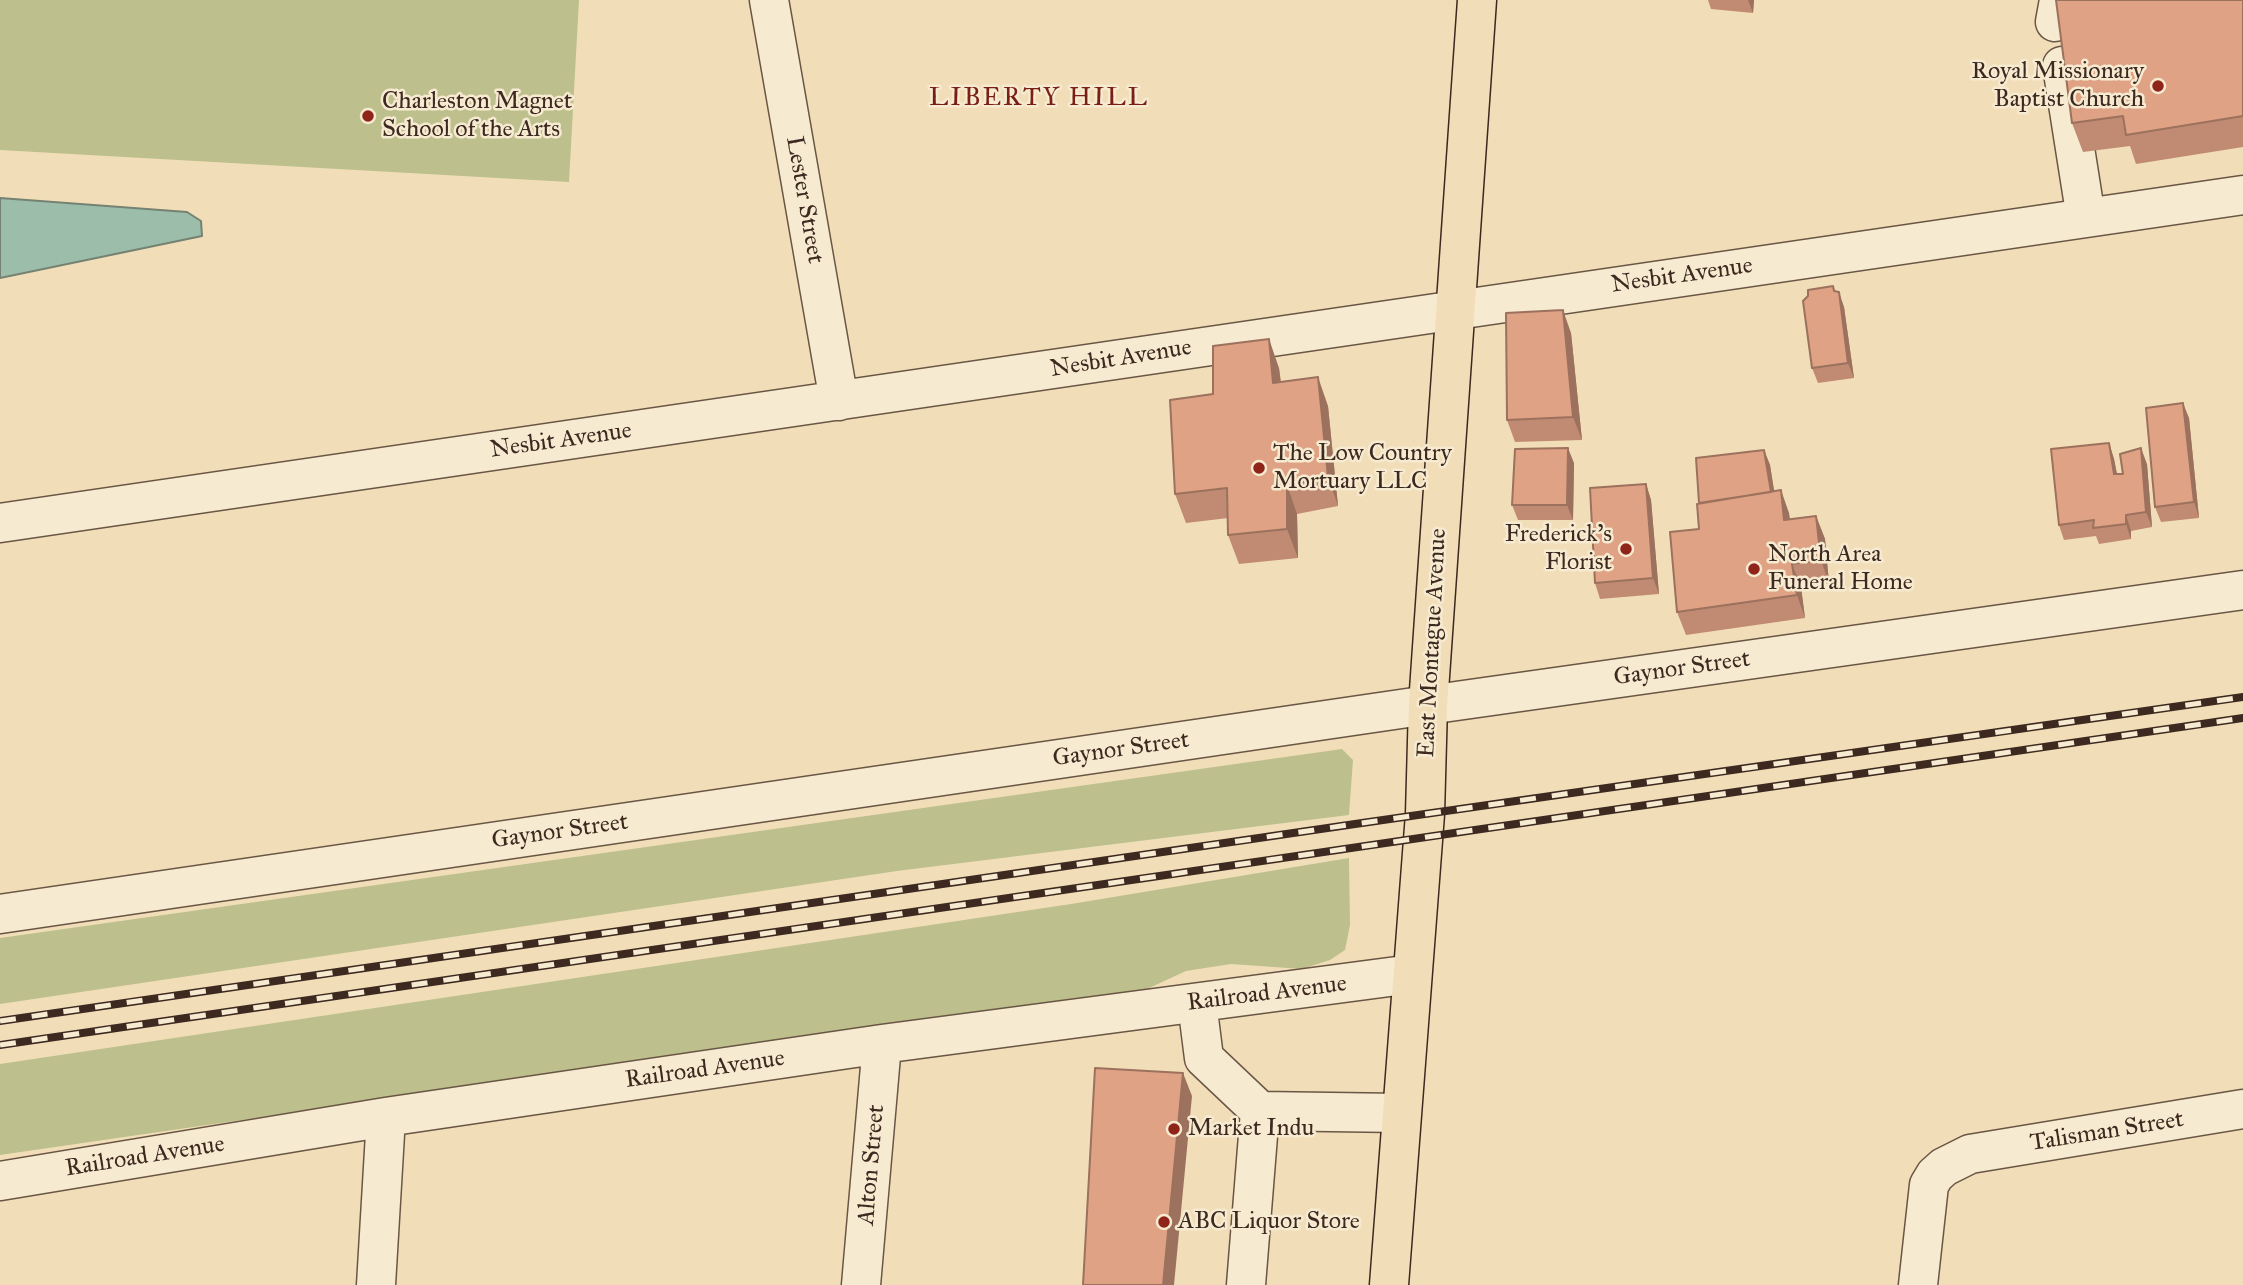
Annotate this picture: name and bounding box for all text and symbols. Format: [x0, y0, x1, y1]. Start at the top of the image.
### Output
place label: Royal Missionary Baptist Church [1971, 58, 2144, 114]
marker: Royal Missionary Baptist Church [2150, 78, 2166, 94]
district label: LIBERTY HILL [931, 83, 1147, 115]
place label: Charleston Magnet School of the Arts [382, 88, 572, 144]
marker: Charleston Magnet School of the Arts [360, 108, 376, 124]
street label: Lester Street [779, 134, 829, 266]
street label: Nesbit Avenue [1609, 252, 1755, 300]
street label: Nesbit Avenue [1048, 334, 1194, 384]
street label: Nesbit Avenue [488, 417, 634, 465]
place label: The Low Country Mortuary LLC [1273, 440, 1452, 496]
marker: The Low Country Mortuary LLC [1251, 460, 1267, 476]
place label: Frederick's Florist [1505, 521, 1612, 577]
street label: East Montague Avenue [1413, 528, 1453, 758]
marker: Frederick's Florist [1618, 541, 1634, 557]
place label: North Area Funeral Home [1768, 541, 1913, 597]
marker: North Area Funeral Home [1746, 561, 1762, 577]
street label: Gaynor Street [1612, 645, 1752, 693]
street label: Gaynor Street [1051, 726, 1191, 774]
street label: Gaynor Street [490, 808, 630, 856]
street label: Railroad Avenue [1186, 970, 1348, 1018]
street label: Railroad Avenue [623, 1045, 787, 1095]
street label: Alton Street [852, 1103, 892, 1227]
street label: Talisman Street [2028, 1106, 2186, 1158]
place label: Market Indu [1188, 1115, 1314, 1143]
marker: Market Indu [1166, 1121, 1182, 1137]
street label: Railroad Avenue [63, 1130, 227, 1184]
place label: ABC Liquor Store [1178, 1208, 1360, 1236]
marker: ABC Liquor Store [1156, 1214, 1172, 1230]

